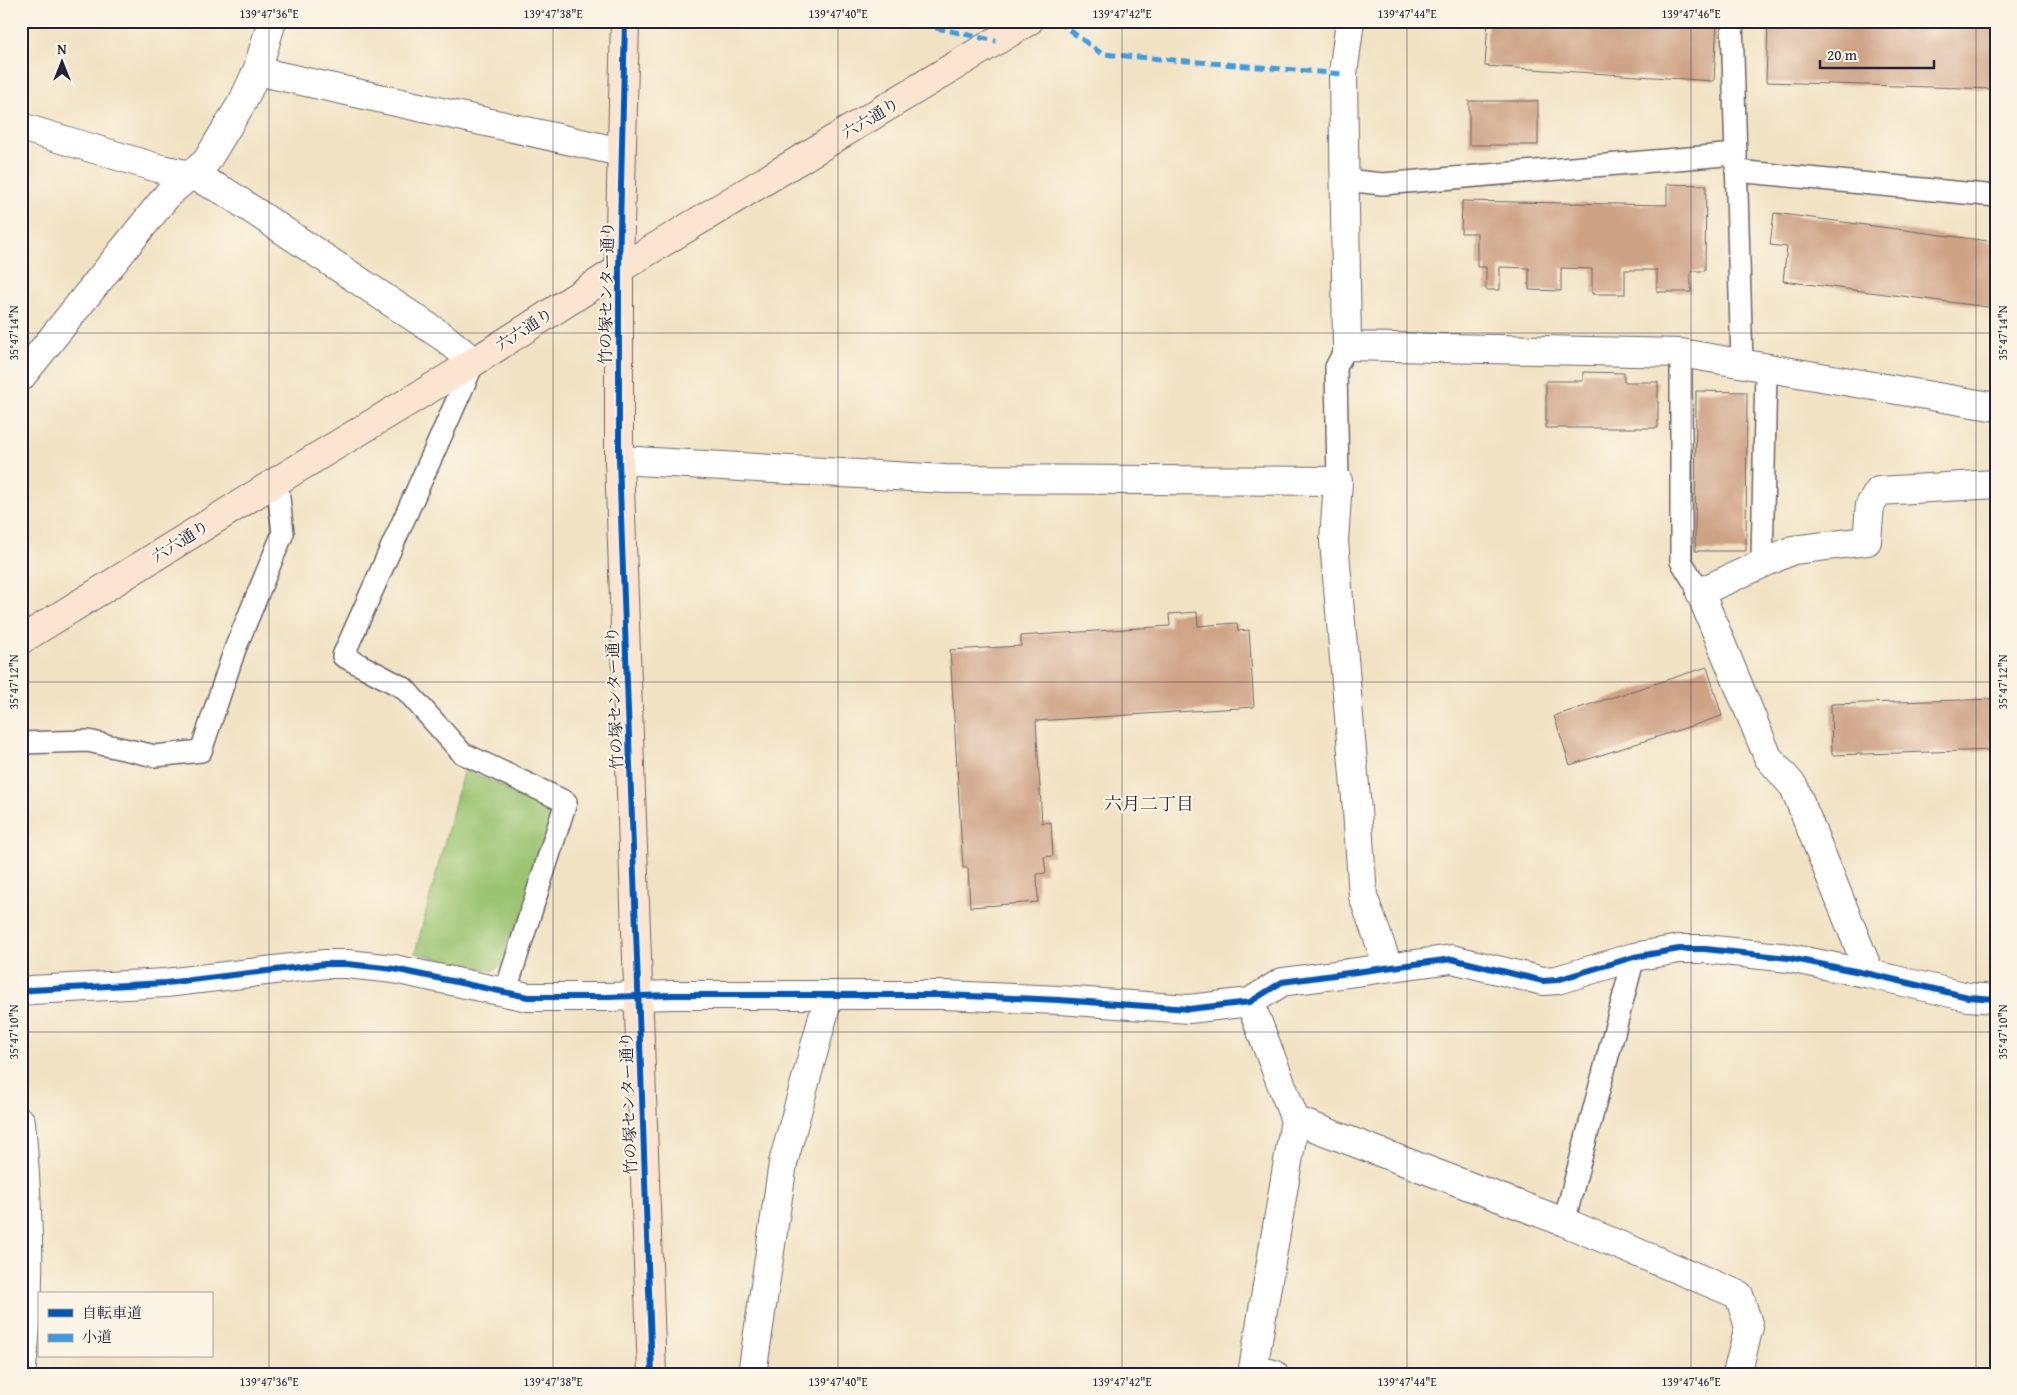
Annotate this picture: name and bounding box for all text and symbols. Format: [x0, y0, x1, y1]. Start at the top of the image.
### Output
text: 139°47'36"E [239, 5, 299, 22]
text: 139°47'38"E [523, 5, 583, 22]
text: 139°47'40"E [808, 5, 868, 22]
text: 139°47'42"E [1092, 5, 1152, 22]
text: 139°47'44"E [1377, 5, 1437, 22]
text: 139°47'46"E [1661, 5, 1721, 22]
north arrow [38, 38, 88, 88]
scale bar [1820, 38, 1933, 70]
text: N [57, 39, 67, 59]
text: 20 m [1827, 44, 1858, 65]
street label: 六六通り [836, 91, 904, 145]
street label: 竹の塚センター通り [593, 221, 619, 365]
street label: 六六通り [491, 302, 557, 356]
text: 35°47'14"N [5, 305, 22, 361]
text: 35°47'14"N [1994, 305, 2011, 361]
street label: 六六通り [146, 514, 214, 568]
street label: 竹の塚センター通り [600, 626, 628, 770]
text: 35°47'12"N [5, 654, 22, 710]
text: 35°47'12"N [1994, 654, 2011, 710]
district label: 六月二丁目 [1104, 790, 1194, 817]
text: 35°47'10"N [5, 1004, 22, 1060]
text: 35°47'10"N [1994, 1004, 2011, 1060]
street label: 竹の塚センター通り [614, 1031, 642, 1175]
legend [38, 1292, 212, 1358]
text: 自転車道 [82, 1302, 142, 1323]
text: 小道 [82, 1326, 112, 1347]
text: 139°47'36"E [239, 1373, 299, 1390]
text: 139°47'38"E [523, 1373, 583, 1390]
text: 139°47'40"E [808, 1373, 868, 1390]
text: 139°47'42"E [1092, 1373, 1152, 1390]
text: 139°47'44"E [1377, 1373, 1437, 1390]
text: 139°47'46"E [1661, 1373, 1721, 1390]

